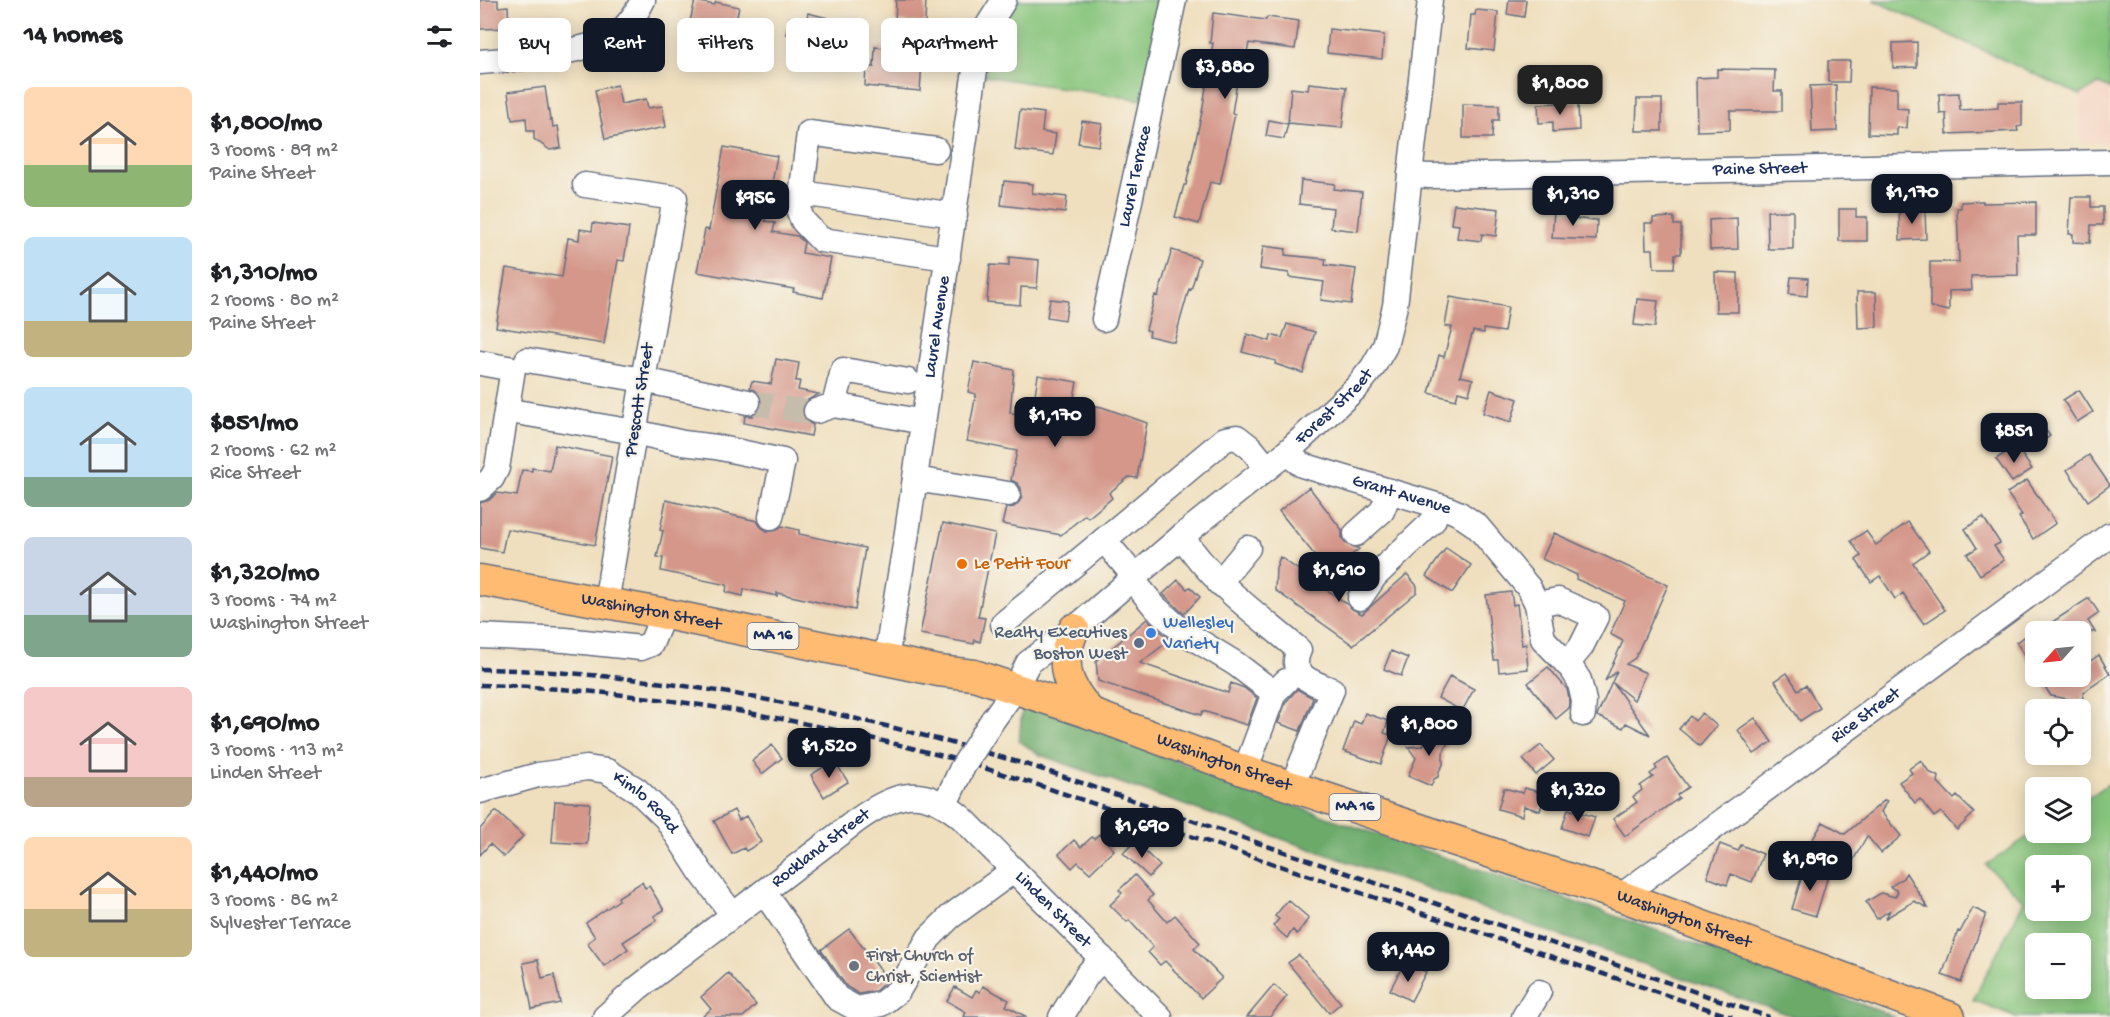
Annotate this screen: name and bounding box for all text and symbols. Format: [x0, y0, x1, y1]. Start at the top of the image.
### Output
chip: Buy [498, 18, 571, 72]
chip: Rent [583, 18, 665, 72]
chip: Filters [677, 18, 774, 72]
chip: New [786, 18, 869, 72]
chip: Apartment [881, 18, 1017, 72]
icon: filters [423, 20, 456, 53]
text: 14 homes [24, 21, 122, 52]
pin: $3,880 [1176, 49, 1274, 100]
text: $3,880 [1196, 57, 1254, 80]
pin: $1,800 [1511, 65, 1609, 116]
text: $1,800 [1531, 73, 1589, 96]
text: $1,800/mo [210, 109, 322, 140]
icon: home [72, 111, 144, 183]
street label: Laurel Terrace [1114, 123, 1157, 229]
text: 3 rooms · 89 m² [210, 140, 338, 163]
street label: Paine Street [1712, 158, 1809, 181]
text: Paine Street [210, 163, 314, 186]
pin: $1,170 [1863, 174, 1961, 225]
pin: $1,310 [1524, 176, 1622, 227]
pin: $956 [719, 180, 791, 231]
text: $1,170 [1885, 182, 1939, 205]
text: $1,310 [1546, 184, 1600, 207]
text: $956 [735, 188, 775, 211]
text: $1,310/mo [210, 259, 317, 290]
icon: home [72, 261, 144, 333]
street label: Laurel Avenue [919, 274, 955, 379]
text: 2 rooms · 80 m² [210, 290, 339, 313]
text: Paine Street [210, 313, 314, 336]
street label: Prescott Street [621, 340, 660, 459]
street label: Forest Street [1290, 363, 1379, 450]
pin: $1,170 [1006, 397, 1104, 448]
text: $1,170 [1028, 405, 1082, 428]
text: $851/mo [210, 409, 298, 440]
icon: home [72, 411, 144, 483]
pin: $851 [1978, 413, 2050, 464]
text: $851 [1995, 421, 2033, 444]
text: 2 rooms · 62 m² [210, 440, 337, 463]
text: Rice Street [210, 463, 300, 486]
street label: Grant Avenue [1350, 470, 1455, 520]
pin: $1,610 [1290, 552, 1388, 603]
place label: Le Petit Four [974, 554, 1071, 575]
marker: Le Petit Four [955, 557, 969, 571]
text: $1,320/mo [210, 559, 320, 590]
text: $1,610 [1313, 560, 1365, 583]
icon: home [72, 561, 144, 633]
street label: Washington Street [579, 588, 724, 636]
text: 3 rooms · 74 m² [210, 590, 337, 613]
text: Washington Street [210, 613, 368, 636]
place label: Wellesley Variety [1162, 613, 1234, 655]
north arrow [2025, 621, 2091, 687]
map controls [2025, 621, 2091, 999]
road number: MA 16 [748, 623, 798, 649]
place label: Realty Executives Boston West [994, 623, 1129, 665]
marker: Wellesley Variety [1144, 626, 1158, 640]
marker: Realty Executives Boston West [1132, 636, 1146, 650]
street label: Rice Street [1827, 682, 1906, 748]
button: locate [2025, 699, 2091, 765]
pin: $1,800 [1380, 706, 1478, 757]
text: $1,690/mo [210, 709, 320, 740]
icon: home [72, 711, 144, 783]
text: $1,800 [1400, 714, 1458, 737]
pin: $1,520 [780, 728, 878, 779]
street label: Washington Street [1154, 728, 1296, 797]
text: $1,520 [801, 736, 857, 759]
text: 3 rooms · 113 m² [210, 740, 344, 763]
text: Linden Street [210, 763, 321, 786]
street label: Kimlo Road [608, 767, 684, 838]
pin: $1,320 [1529, 772, 1627, 823]
button: layers [2025, 777, 2091, 843]
text: $1,320 [1551, 780, 1605, 803]
road number: MA 16 [1330, 794, 1380, 820]
street label: Rockland Street [767, 803, 875, 892]
pin: $1,690 [1093, 808, 1191, 859]
text: $1,690 [1115, 816, 1169, 839]
pin: $1,890 [1761, 841, 1859, 892]
text: $1,890 [1782, 849, 1838, 872]
button: + [2025, 855, 2091, 921]
text: $1,440/mo [210, 859, 318, 890]
icon: home [72, 861, 144, 933]
street label: Linden Street [1010, 867, 1097, 954]
street label: Washington Street [1614, 885, 1756, 954]
text: 3 rooms · 86 m² [210, 890, 338, 913]
text: Sylvester Terrace [210, 913, 351, 936]
pin: $1,440 [1359, 932, 1457, 983]
button: − [2025, 933, 2091, 999]
text: $1,440 [1381, 940, 1435, 963]
place label: First Church of Christ, Scientist [865, 946, 983, 988]
marker: First Church of Christ, Scientist [847, 959, 861, 973]

